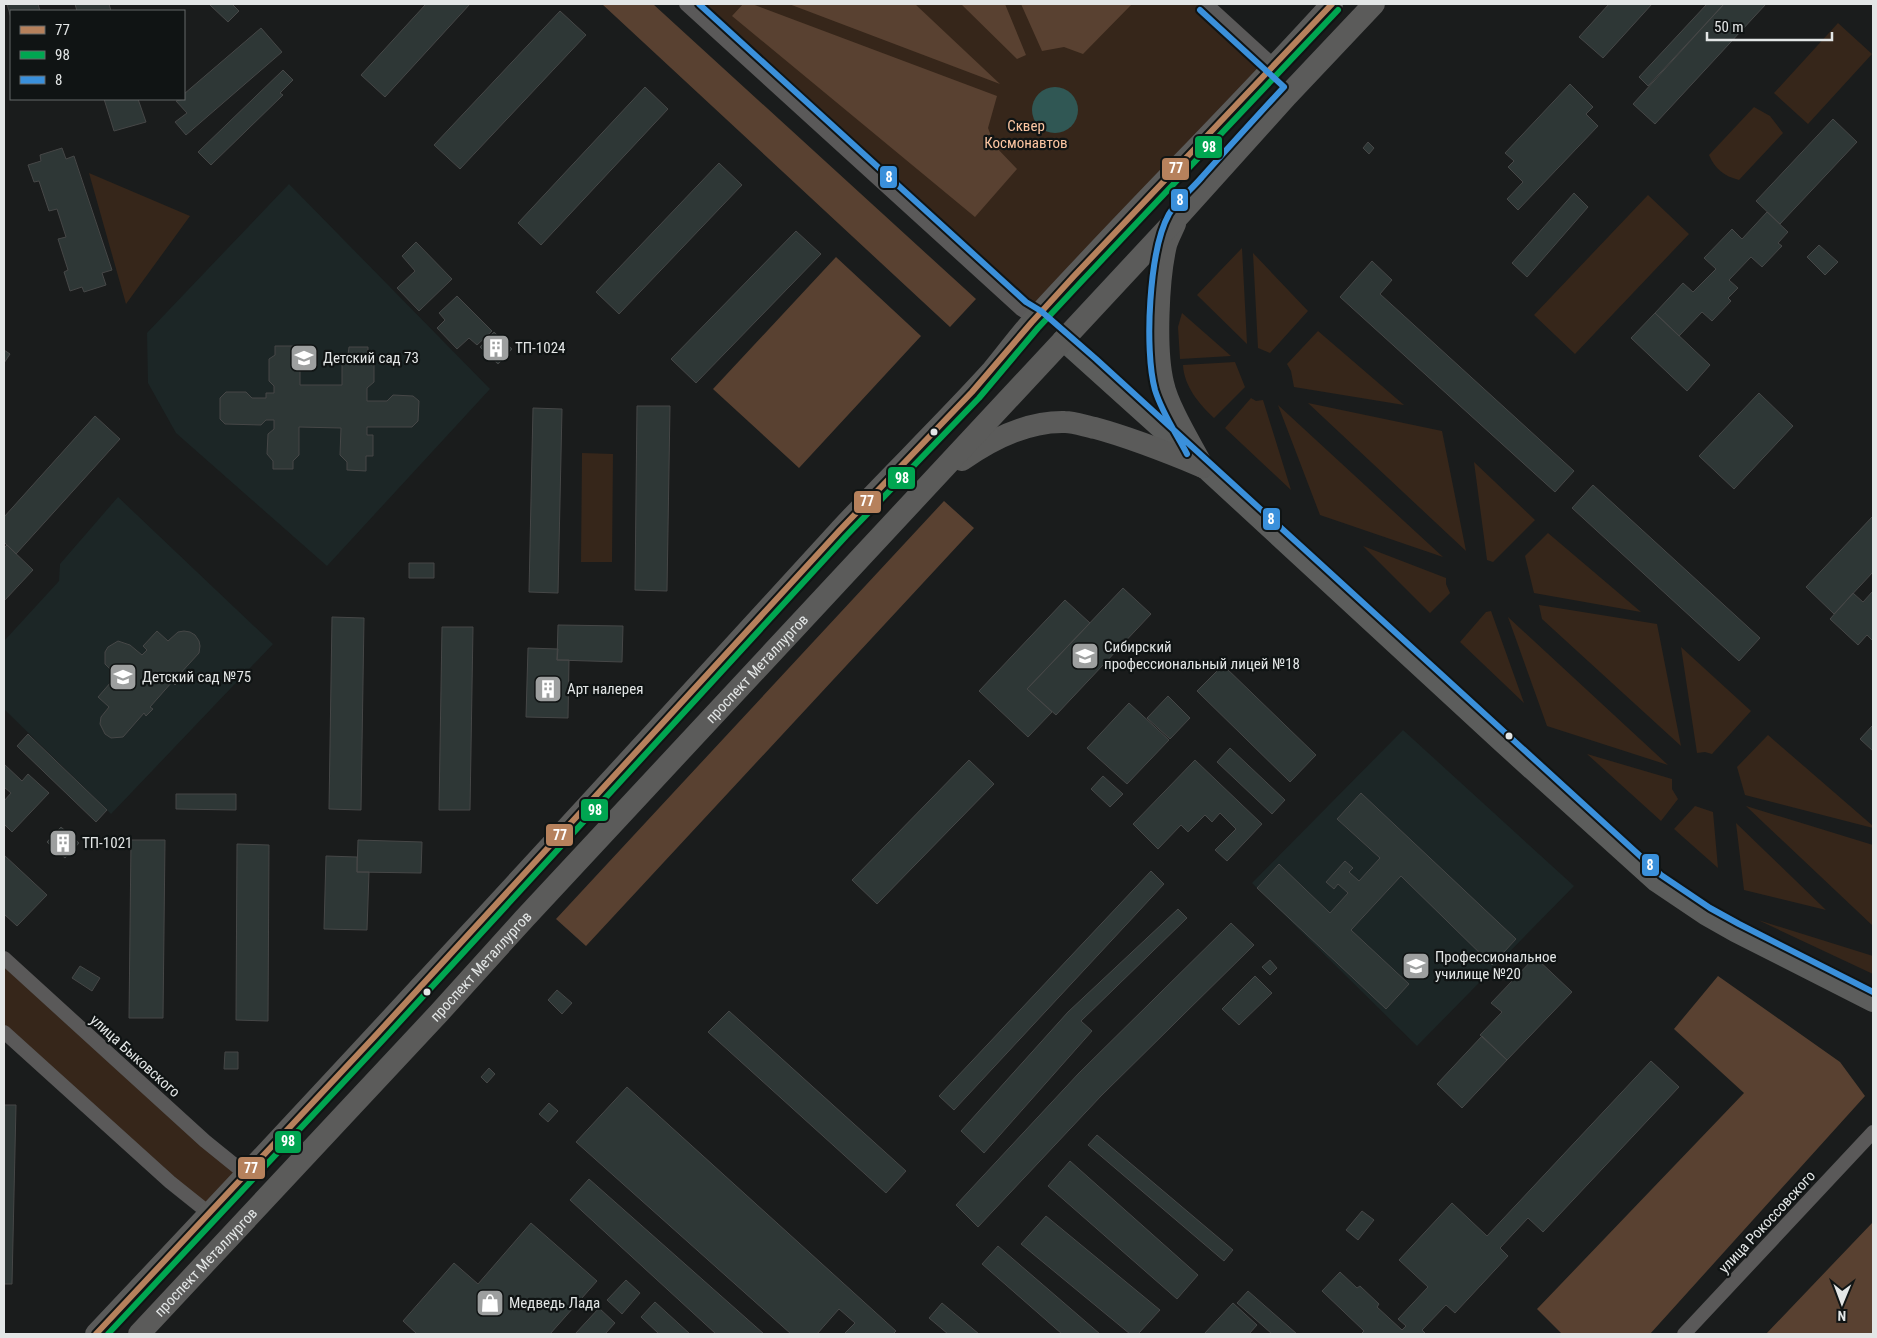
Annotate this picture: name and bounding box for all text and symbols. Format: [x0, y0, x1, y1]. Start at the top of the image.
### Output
legend [10, 10, 185, 100]
scale bar [1707, 10, 1832, 42]
text: 50 m [1714, 18, 1744, 36]
text: 77 [55, 21, 70, 39]
text: 98 [55, 46, 70, 64]
text: 8 [55, 71, 62, 89]
park label: Сквер Космонавтов [984, 117, 1068, 152]
line badge: 98 [1194, 135, 1223, 159]
text: 98 [1202, 139, 1216, 155]
line badge: 77 [1161, 157, 1190, 181]
text: 77 [1169, 160, 1183, 176]
line badge: 8 [879, 165, 898, 189]
text: 8 [885, 169, 893, 185]
line badge: 8 [1170, 188, 1189, 212]
text: 8 [1176, 192, 1184, 208]
building icon: ТП-1024 [481, 333, 511, 363]
place label: ТП-1024 [515, 339, 565, 357]
school or university icon: Детский сад 73 [289, 343, 319, 373]
place label: Детский сад 73 [323, 349, 419, 367]
unlabelled marker [929, 427, 939, 437]
line badge: 98 [887, 466, 916, 490]
text: 98 [895, 470, 909, 486]
line badge: 77 [853, 490, 882, 514]
text: 77 [860, 493, 874, 509]
line badge: 8 [1262, 507, 1281, 531]
text: 8 [1267, 511, 1275, 527]
street label: проспект Металлургов [702, 611, 812, 727]
place label: Сибирский профессиональный лицей №18 [1104, 638, 1300, 673]
school or university icon: Сибирский профессиональный лицей №18 [1070, 641, 1100, 671]
school or university icon: Детский сад №75 [108, 662, 138, 692]
place label: Детский сад №75 [142, 668, 251, 686]
building icon: Арт налерея [533, 674, 563, 704]
place label: Арт налерея [567, 680, 643, 698]
unlabelled marker [1504, 731, 1514, 741]
line badge: 98 [580, 798, 609, 822]
text: 98 [588, 802, 602, 818]
line badge: 77 [545, 823, 574, 847]
text: 77 [553, 827, 567, 843]
building icon: ТП-1021 [48, 828, 78, 858]
place label: ТП-1021 [82, 834, 132, 852]
line badge: 8 [1641, 853, 1660, 877]
text: 8 [1646, 857, 1654, 873]
street label: проспект Металлургов [427, 908, 535, 1025]
place label: Профессиональное училище №20 [1435, 948, 1557, 983]
school or university icon: Профессиональное училище №20 [1401, 951, 1431, 981]
unlabelled marker [422, 987, 432, 997]
street label: улица Быковского [86, 1011, 184, 1101]
line badge: 98 [274, 1130, 302, 1154]
text: 98 [281, 1133, 295, 1149]
line badge: 77 [237, 1156, 266, 1180]
text: 77 [244, 1160, 258, 1176]
street label: улица Рокоссовского [1715, 1167, 1819, 1277]
street label: проспект Металлургов [151, 1204, 261, 1321]
north arrow [1817, 1278, 1867, 1328]
shop icon: Медведь Лада [475, 1288, 505, 1318]
place label: Медведь Лада [509, 1294, 600, 1312]
text: N [1837, 1308, 1846, 1324]

